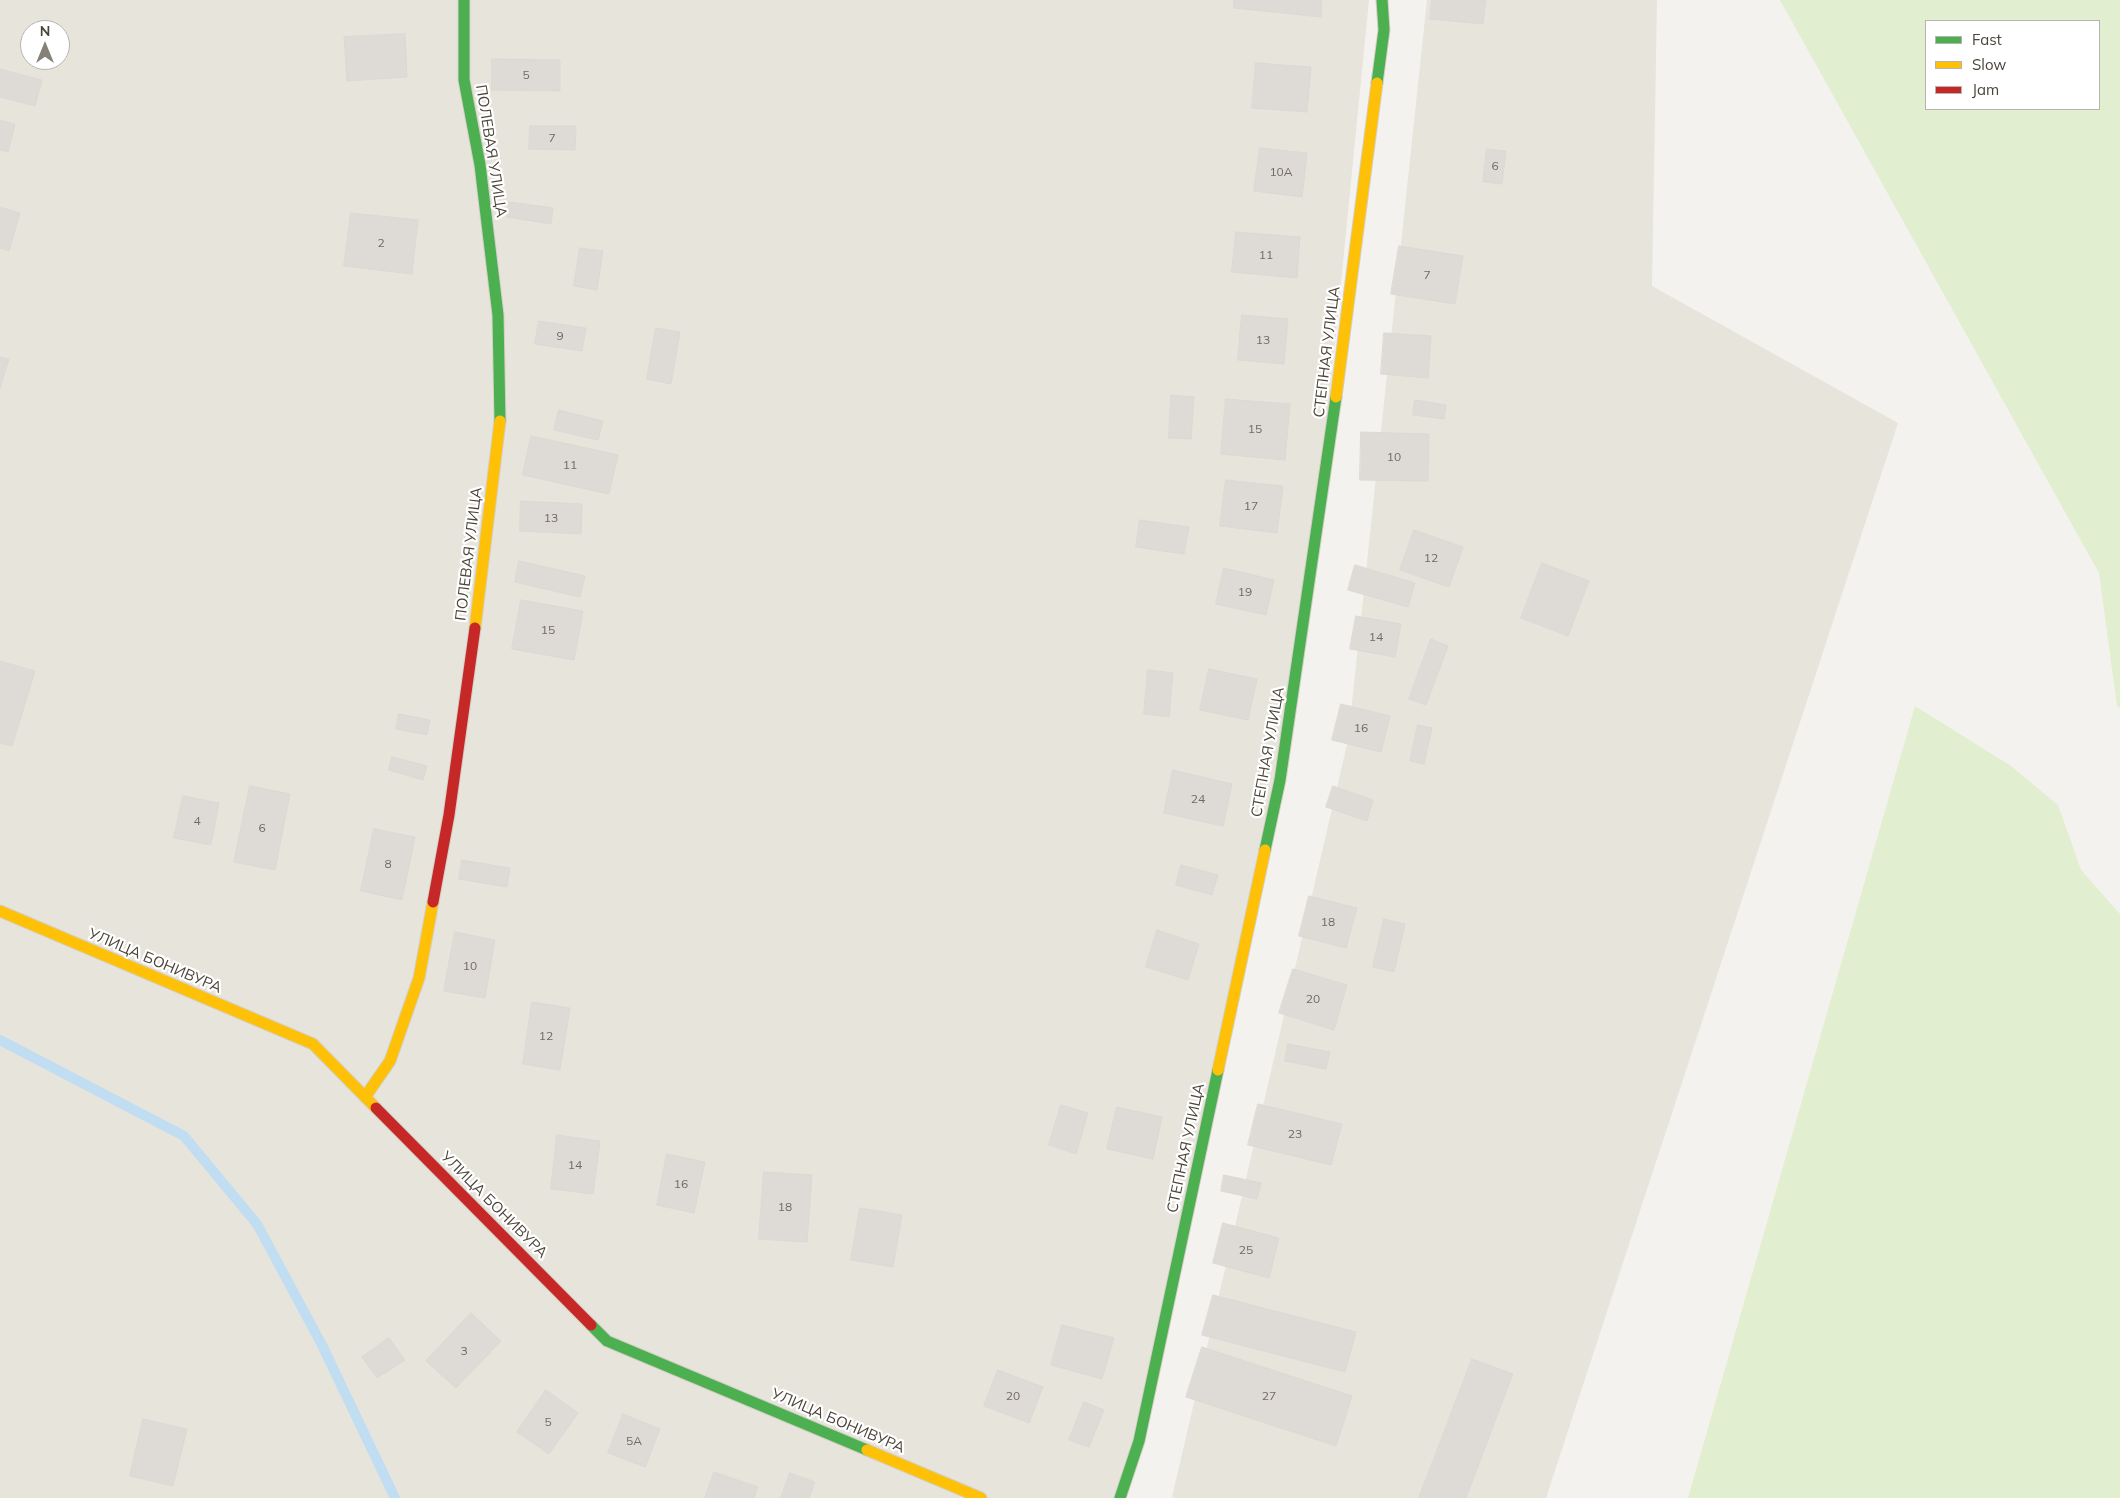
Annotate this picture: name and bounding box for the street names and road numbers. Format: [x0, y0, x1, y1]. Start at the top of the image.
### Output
street label: ПОЛЕВАЯ УЛИЦА [472, 83, 510, 219]
street label: СТЕПНАЯ УЛИЦА [1310, 285, 1344, 419]
street label: ПОЛЕВАЯ УЛИЦА [452, 486, 486, 622]
street label: СТЕПНАЯ УЛИЦА [1248, 685, 1288, 819]
street label: УЛИЦА БОНИВУРА [85, 925, 225, 997]
street label: СТЕПНАЯ УЛИЦА [1163, 1082, 1209, 1214]
street label: УЛИЦА БОНИВУРА [437, 1148, 551, 1262]
street label: УЛИЦА БОНИВУРА [768, 1385, 908, 1457]

